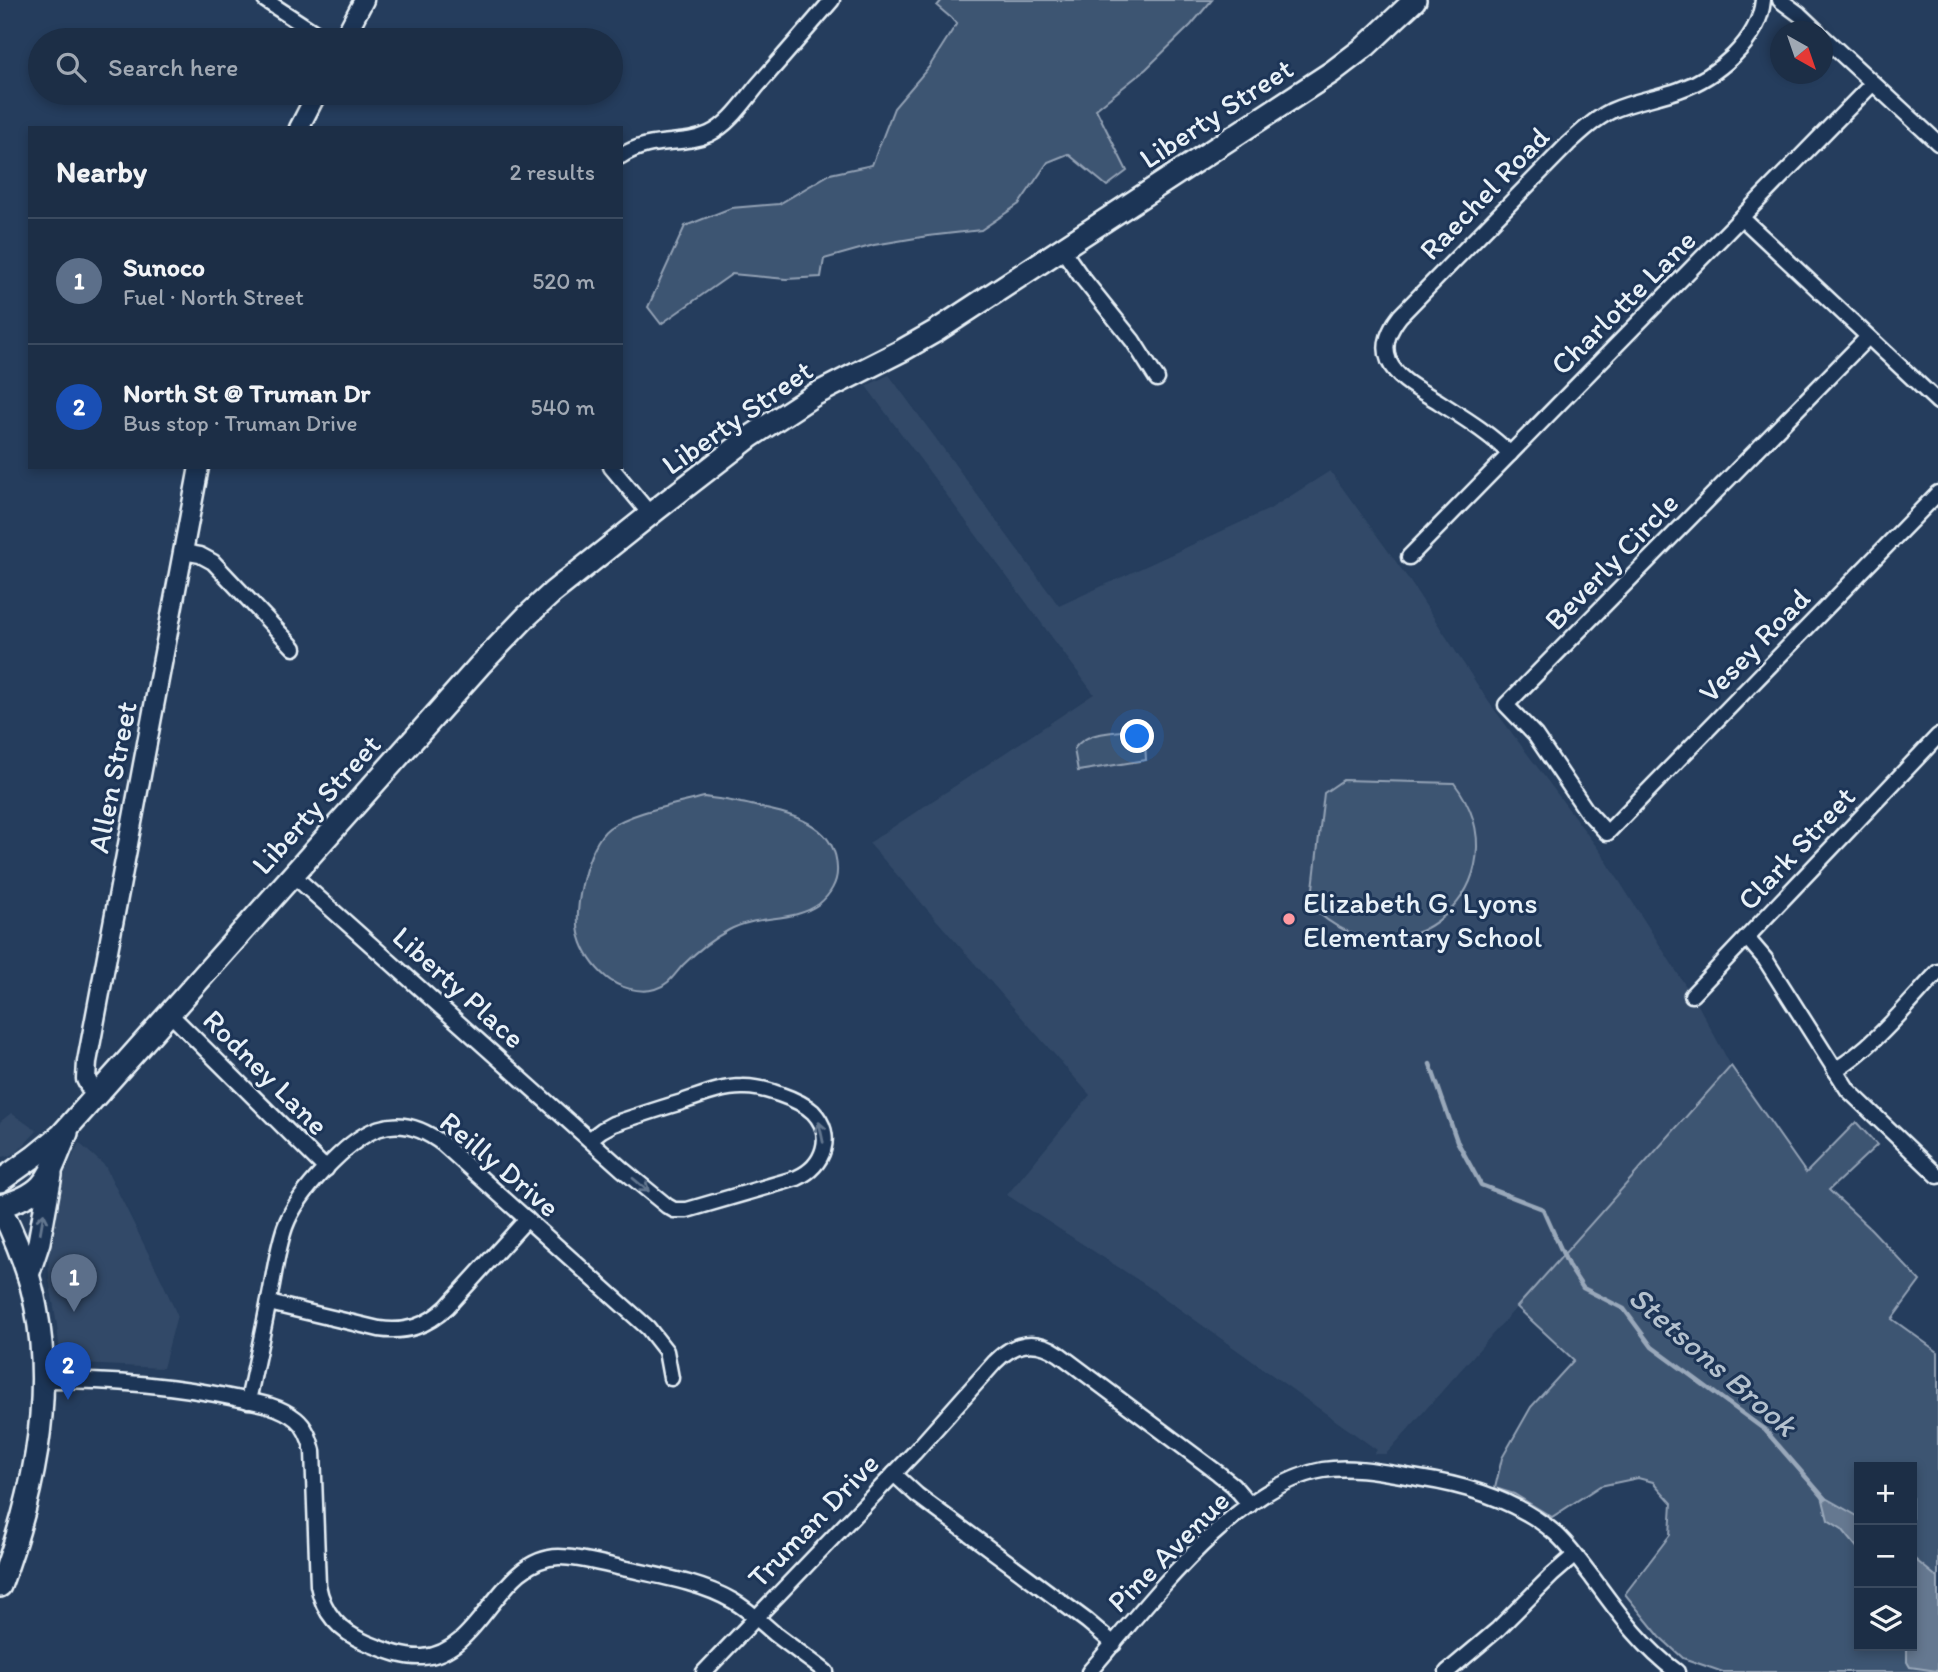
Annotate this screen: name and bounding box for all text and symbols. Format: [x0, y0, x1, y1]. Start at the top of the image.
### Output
north arrow [1770, 21, 1833, 84]
search box [28, 28, 623, 105]
icon: search [52, 48, 90, 86]
street label: Liberty Street [1132, 50, 1300, 176]
text: Search here [108, 51, 238, 83]
street label: Raechel Road [1411, 118, 1557, 268]
text: Nearby [56, 153, 147, 190]
text: 2 results [509, 158, 595, 186]
street label: Charlotte Lane [1543, 222, 1703, 382]
text: Sunoco [123, 251, 205, 283]
text: 1 [74, 267, 84, 295]
text: 520 m [532, 267, 595, 295]
text: Fuel · North Street [123, 283, 304, 311]
street label: Liberty Street [654, 351, 820, 483]
text: North St @ Truman Dr [123, 377, 370, 409]
text: 2 [73, 393, 85, 421]
text: 540 m [530, 393, 595, 421]
text: Bus stop · Truman Drive [123, 409, 358, 437]
street label: Beverly Circle [1536, 484, 1686, 638]
street label: Vesey Road [1690, 580, 1818, 710]
street label: Allen Street [79, 698, 145, 856]
your location [1120, 719, 1154, 753]
street label: Liberty Street [243, 726, 389, 882]
street label: Clark Street [1729, 778, 1863, 918]
place label: Elizabeth G. Lyons Elementary School [1303, 884, 1543, 955]
marker: Elizabeth G. Lyons Elementary School [1281, 911, 1297, 927]
street label: Liberty Place [385, 918, 533, 1056]
street label: Rodney Lane [195, 1001, 337, 1143]
street label: Reilly Drive [432, 1103, 568, 1225]
one-way arrow [814, 1122, 827, 1144]
one-way arrow [632, 1177, 650, 1193]
one-way arrow [36, 1212, 49, 1235]
pin: 1 [51, 1254, 97, 1312]
water label: Stetsons Brook [1621, 1278, 1806, 1445]
pin: 2 [45, 1342, 91, 1400]
street label: Truman Drive [739, 1445, 887, 1595]
map controls [1854, 1462, 1917, 1651]
button: + [1854, 1462, 1917, 1525]
street label: Pine Avenue [1099, 1482, 1237, 1620]
button: − [1854, 1525, 1917, 1588]
button: layers [1854, 1588, 1917, 1651]

